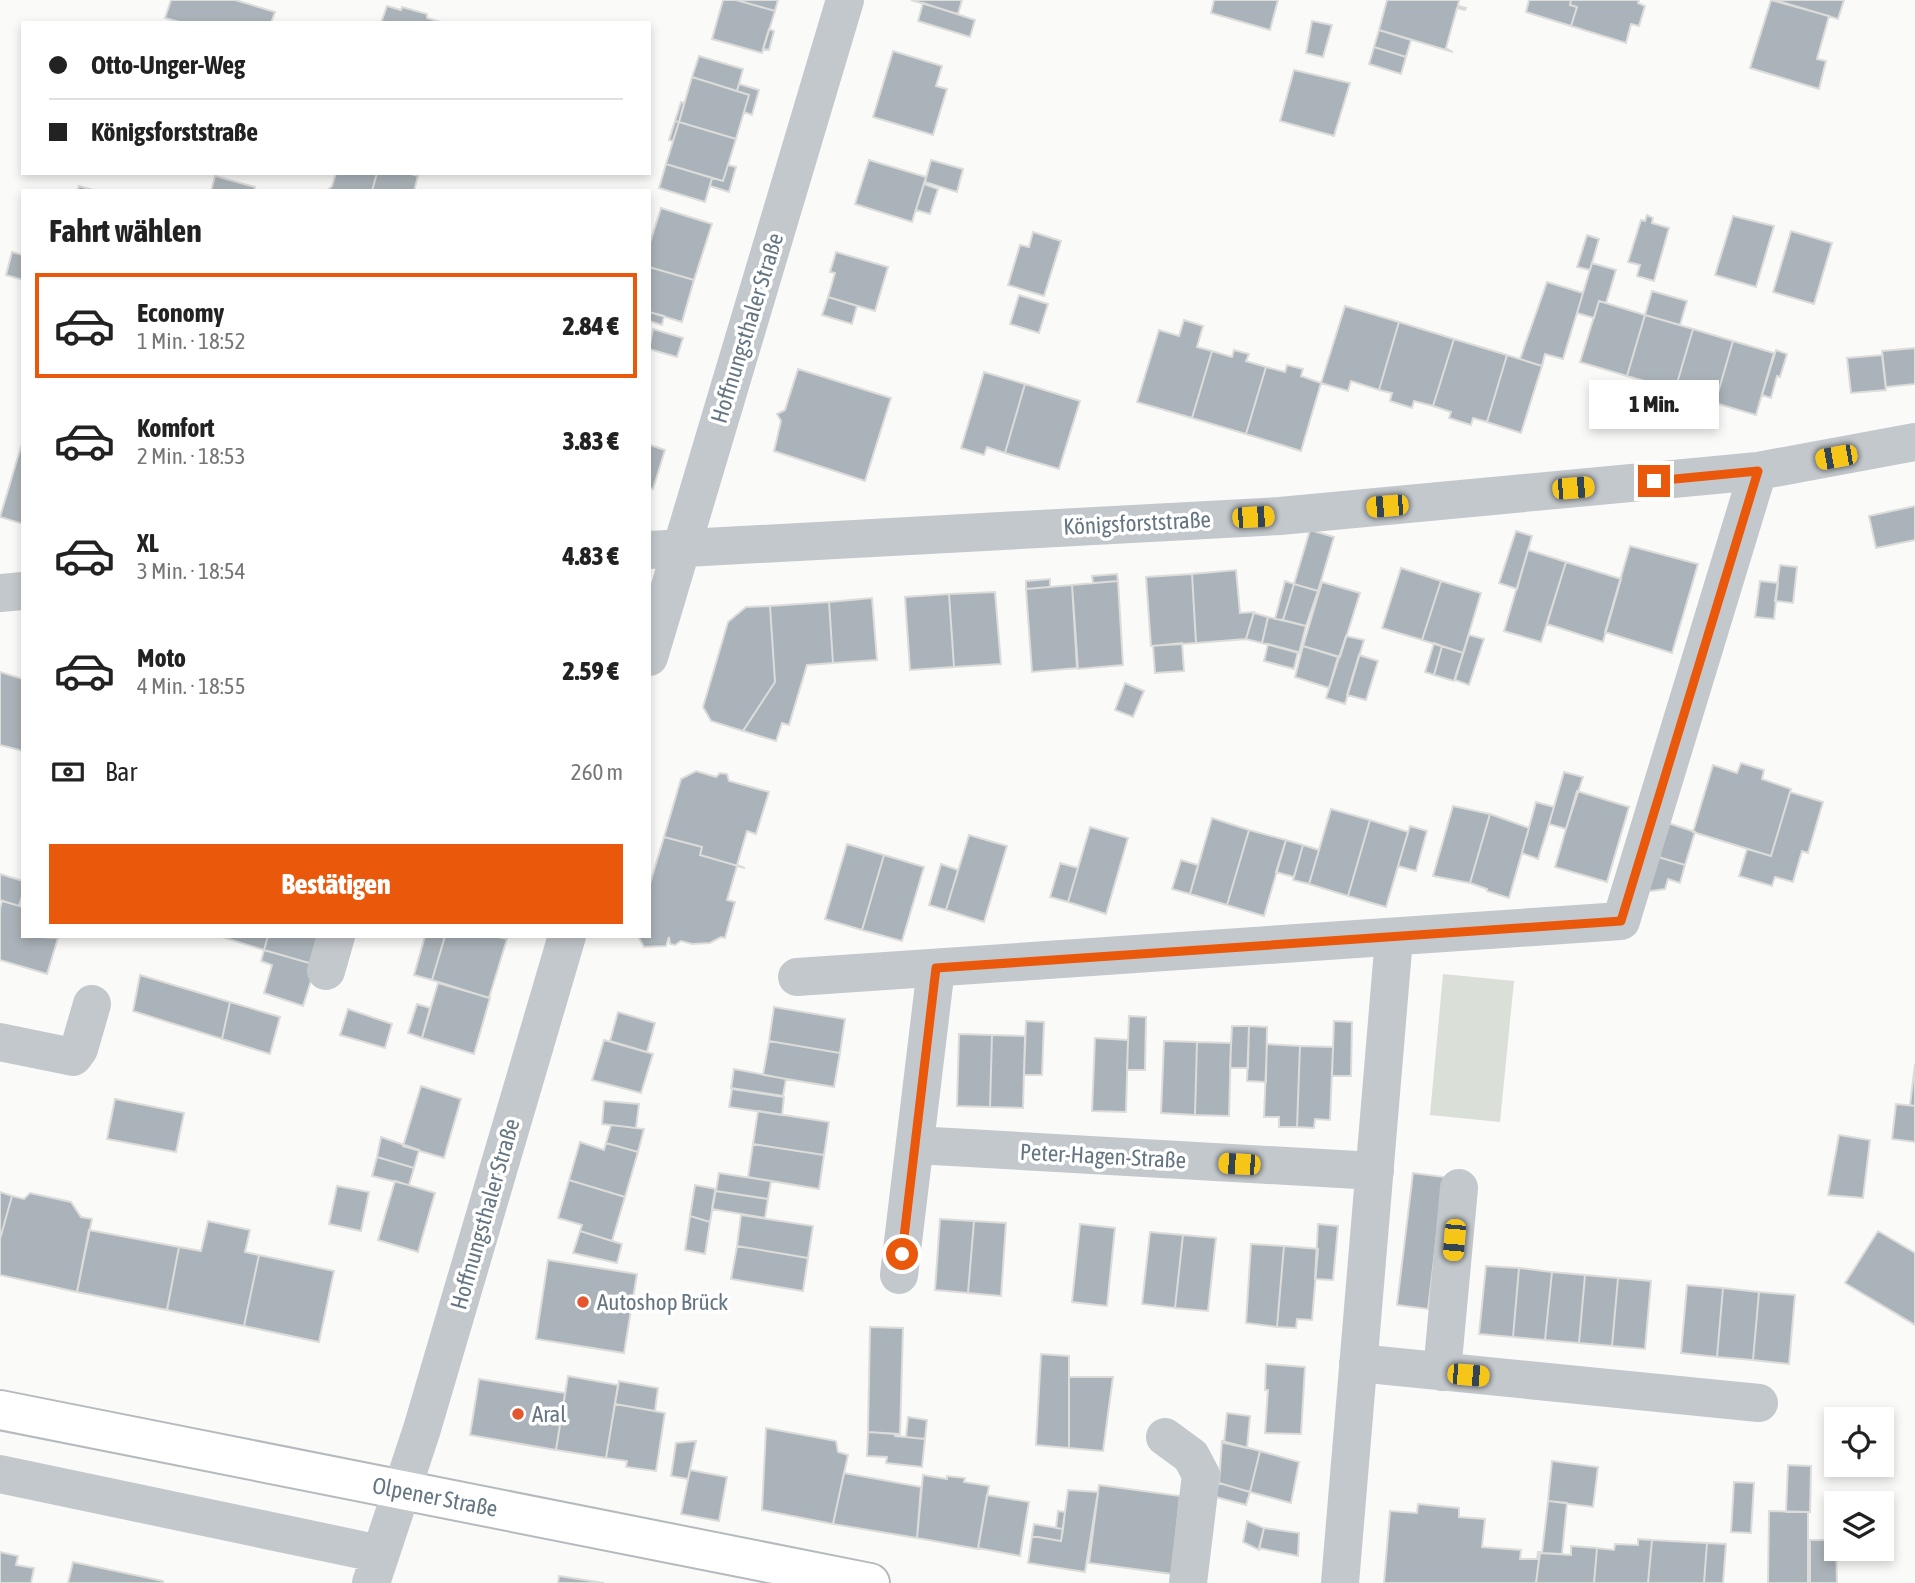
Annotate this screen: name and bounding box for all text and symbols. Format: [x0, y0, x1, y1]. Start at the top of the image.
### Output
text: Otto-Unger-Weg [91, 50, 245, 80]
text: Königsforststraße [91, 117, 258, 147]
text: Fahrt wählen [49, 212, 202, 249]
street label: Hoffnungsthaler Straße [706, 230, 788, 426]
icon: car [53, 294, 116, 357]
text: Economy [137, 298, 224, 328]
text: 2.84 € [562, 311, 619, 341]
text: 1 Min. · 18:52 [137, 328, 245, 354]
callout: 1 Min. [1589, 379, 1719, 428]
text: 1 Min. [1629, 391, 1679, 417]
icon: car [53, 409, 116, 472]
text: Komfort [137, 413, 214, 443]
text: 3.83 € [562, 426, 619, 456]
text: 2 Min. · 18:53 [137, 443, 245, 469]
car [1814, 443, 1859, 471]
route end [1638, 465, 1670, 497]
car [1552, 476, 1595, 500]
car [1366, 494, 1409, 518]
car [1232, 505, 1275, 529]
street label: Königsforststraße [1063, 506, 1211, 540]
icon: car [53, 524, 116, 587]
text: XL [137, 528, 159, 558]
text: 4.83 € [562, 541, 619, 571]
text: 3 Min. · 18:54 [137, 558, 245, 584]
icon: car [53, 639, 116, 702]
text: Moto [137, 643, 186, 673]
text: 2.59 € [562, 656, 619, 686]
text: 4 Min. · 18:55 [137, 673, 245, 699]
icon: cash [49, 753, 87, 791]
text: Bar [105, 757, 137, 787]
text: 260 m [571, 759, 623, 785]
button: Bestätigen [49, 844, 623, 924]
street label: Hoffnungsthaler Straße [445, 1116, 525, 1312]
street label: Peter-Hagen-Straße [1019, 1139, 1187, 1173]
car [1218, 1152, 1261, 1176]
car [1442, 1218, 1467, 1262]
route start [886, 1238, 918, 1270]
place label: Autoshop Brück [597, 1289, 728, 1315]
marker: Autoshop Brück [575, 1294, 591, 1310]
car [1447, 1363, 1490, 1387]
place label: Aral [532, 1401, 566, 1427]
marker: Aral [510, 1406, 526, 1422]
map controls [1824, 1407, 1894, 1561]
button: locate [1824, 1407, 1894, 1477]
street label: Olpener Straße [370, 1472, 500, 1522]
button: layers [1824, 1491, 1894, 1561]

